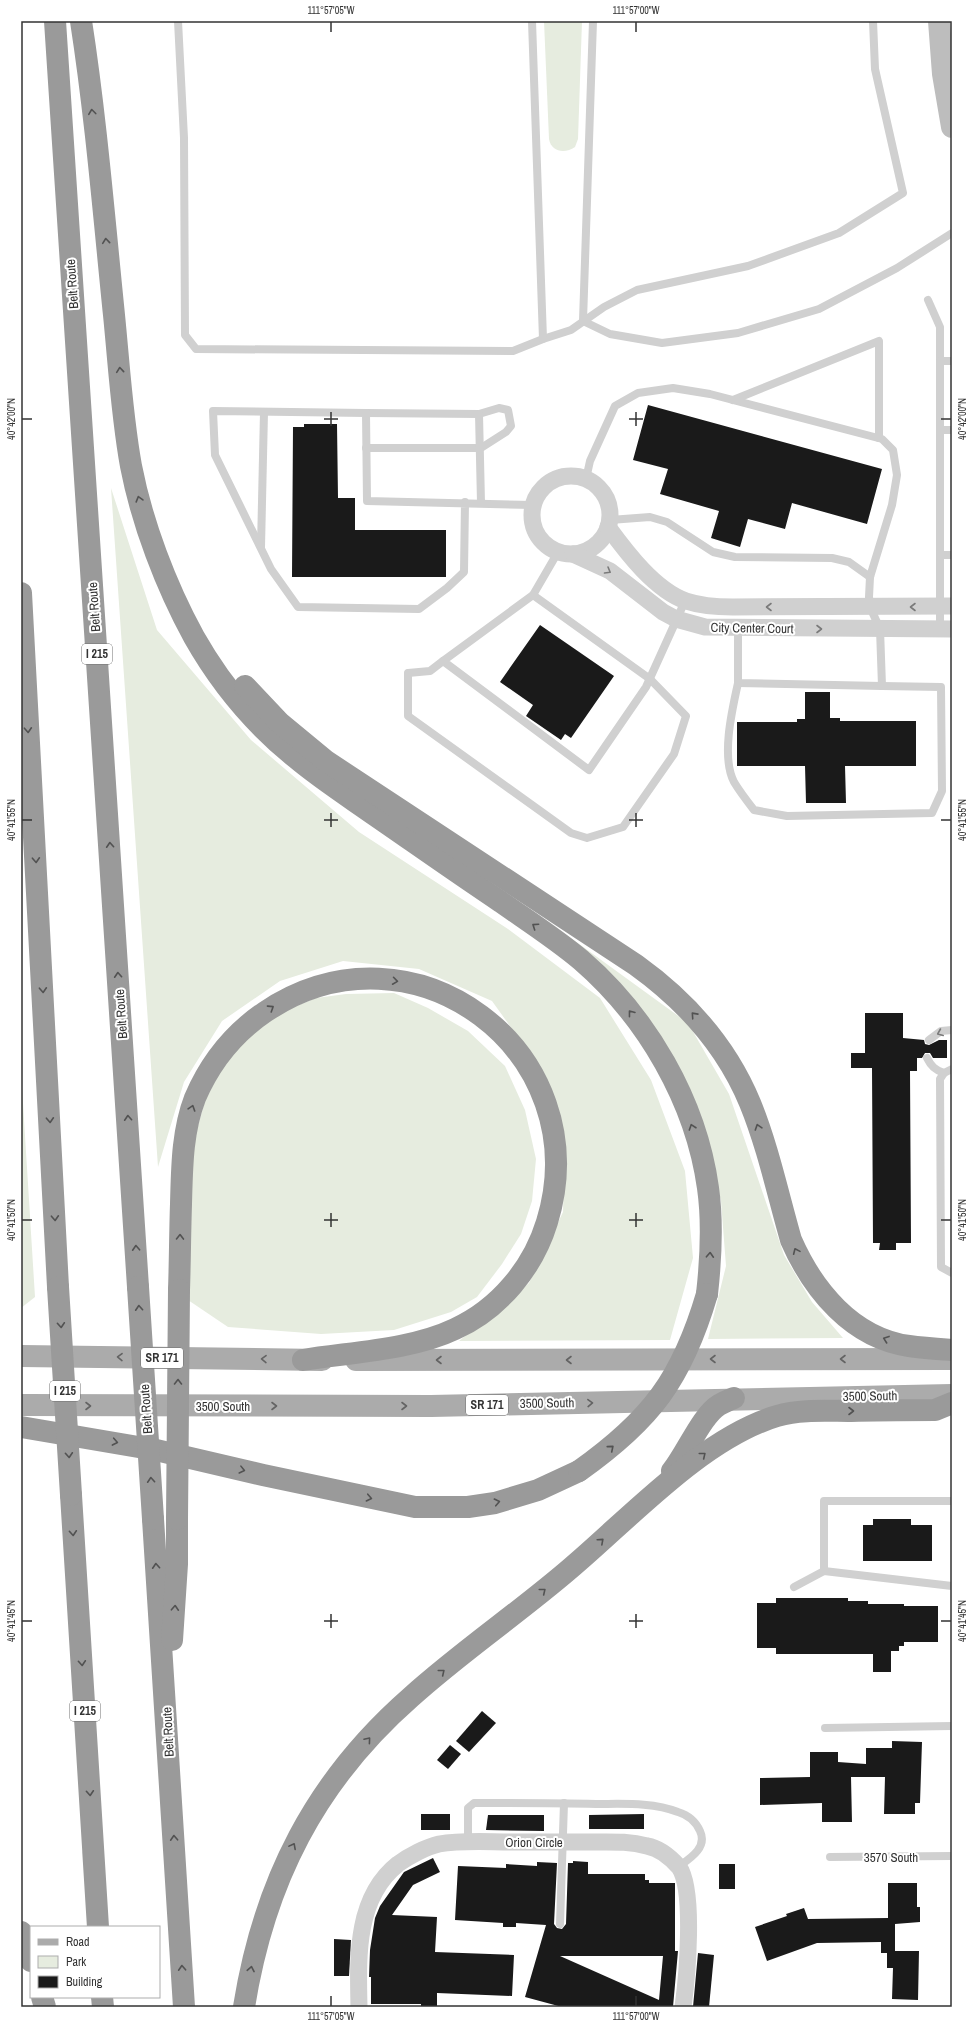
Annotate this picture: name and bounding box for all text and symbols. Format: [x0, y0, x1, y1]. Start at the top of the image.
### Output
text: 111°57'05"W [308, 4, 355, 17]
text: 111°57'00"W [613, 4, 660, 17]
one-way arrow [88, 109, 97, 115]
one-way arrow [102, 238, 111, 244]
street label: Belt Route [62, 259, 82, 309]
one-way arrow [116, 367, 125, 373]
text: 40°42'00"N [5, 398, 18, 440]
text: 40°42'00"N [956, 398, 969, 440]
one-way arrow [135, 495, 144, 502]
one-way arrow [604, 567, 611, 574]
street label: Belt Route [84, 582, 104, 632]
one-way arrow [766, 603, 772, 611]
one-way arrow [910, 603, 916, 611]
street label: City Center Court [710, 619, 794, 637]
one-way arrow [816, 625, 822, 633]
road number: I 215 [82, 644, 112, 664]
one-way arrow [24, 727, 33, 733]
text: 40°41'55"N [5, 799, 18, 841]
text: 40°41'55"N [956, 799, 969, 841]
one-way arrow [105, 842, 114, 848]
one-way arrow [31, 857, 40, 863]
one-way arrow [533, 924, 540, 931]
one-way arrow [114, 972, 123, 978]
one-way arrow [392, 976, 398, 985]
one-way arrow [38, 987, 47, 993]
street label: Belt Route [111, 989, 131, 1039]
one-way arrow [267, 1005, 274, 1013]
one-way arrow [629, 1011, 636, 1018]
one-way arrow [691, 1012, 698, 1019]
one-way arrow [936, 1028, 943, 1036]
one-way arrow [187, 1105, 196, 1112]
one-way arrow [123, 1115, 132, 1121]
one-way arrow [45, 1116, 54, 1123]
one-way arrow [754, 1123, 763, 1130]
one-way arrow [689, 1124, 697, 1131]
text: 40°41'50"N [5, 1199, 18, 1241]
text: 40°41'50"N [956, 1199, 969, 1241]
one-way arrow [51, 1215, 59, 1221]
one-way arrow [176, 1234, 184, 1240]
one-way arrow [131, 1245, 140, 1251]
one-way arrow [793, 1247, 801, 1255]
one-way arrow [706, 1252, 715, 1258]
one-way arrow [135, 1305, 144, 1311]
one-way arrow [56, 1322, 65, 1328]
one-way arrow [883, 1336, 890, 1344]
road number: SR 171 [141, 1348, 183, 1368]
one-way arrow [117, 1353, 123, 1361]
one-way arrow [261, 1355, 267, 1363]
one-way arrow [710, 1355, 716, 1363]
one-way arrow [840, 1355, 846, 1363]
one-way arrow [436, 1356, 442, 1364]
one-way arrow [566, 1356, 572, 1364]
one-way arrow [174, 1379, 182, 1385]
road number: I 215 [50, 1381, 80, 1401]
street label: Belt Route [136, 1384, 156, 1434]
street label: 3500 South [843, 1387, 897, 1405]
street label: 3500 South [520, 1394, 574, 1412]
road number: SR 171 [466, 1395, 508, 1415]
street label: 3500 South [196, 1398, 250, 1415]
one-way arrow [587, 1398, 593, 1407]
one-way arrow [85, 1402, 91, 1410]
one-way arrow [271, 1402, 277, 1410]
one-way arrow [401, 1402, 407, 1410]
one-way arrow [848, 1407, 854, 1415]
one-way arrow [112, 1438, 118, 1446]
one-way arrow [606, 1445, 613, 1452]
one-way arrow [64, 1452, 73, 1458]
one-way arrow [699, 1453, 706, 1460]
one-way arrow [238, 1465, 245, 1474]
one-way arrow [146, 1477, 155, 1483]
one-way arrow [365, 1494, 372, 1502]
one-way arrow [494, 1499, 500, 1507]
one-way arrow [69, 1530, 78, 1536]
one-way arrow [596, 1539, 604, 1546]
one-way arrow [152, 1563, 161, 1569]
one-way arrow [538, 1588, 545, 1595]
text: 40°41'45"N [5, 1600, 18, 1642]
text: 40°41'45"N [956, 1600, 969, 1642]
one-way arrow [170, 1605, 179, 1611]
one-way arrow [77, 1660, 86, 1666]
one-way arrow [437, 1670, 444, 1677]
road number: I 215 [70, 1701, 100, 1721]
street label: Belt Route [158, 1707, 178, 1757]
one-way arrow [363, 1737, 370, 1744]
one-way arrow [85, 1790, 94, 1796]
street label: Orion Circle [505, 1834, 563, 1851]
one-way arrow [170, 1835, 178, 1841]
one-way arrow [289, 1843, 296, 1850]
street label: 3570 South [864, 1849, 918, 1866]
legend [30, 1926, 160, 1998]
text: Road [66, 1934, 90, 1950]
text: Park [66, 1954, 86, 1970]
one-way arrow [178, 1965, 186, 1971]
one-way arrow [246, 1965, 255, 1972]
text: Building [66, 1974, 103, 1990]
text: 111°57'05"W [308, 2010, 355, 2023]
text: 111°57'00"W [613, 2010, 660, 2023]

